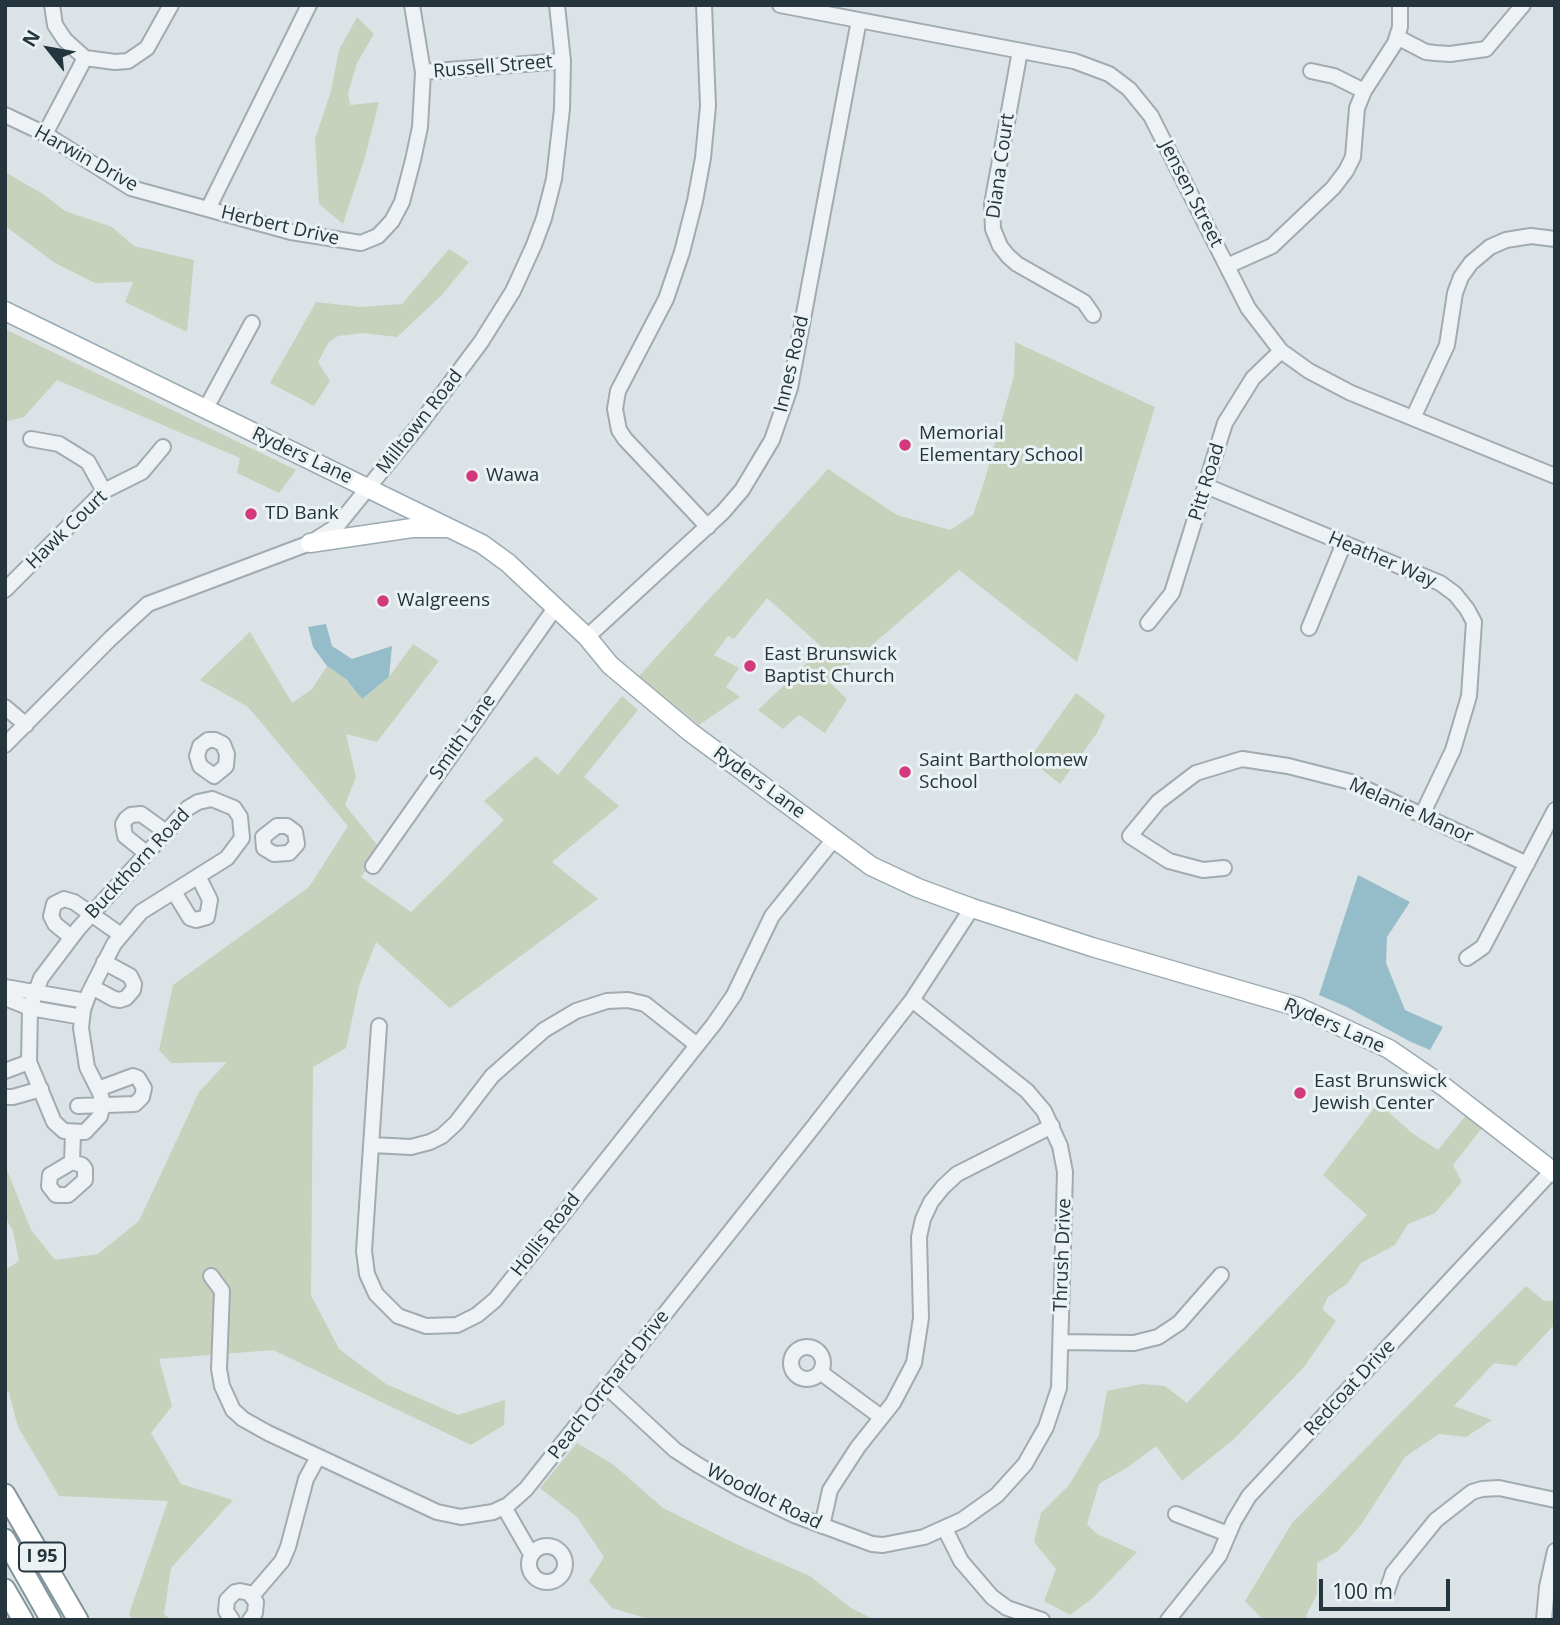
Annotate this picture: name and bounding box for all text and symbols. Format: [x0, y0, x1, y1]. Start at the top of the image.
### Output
north arrow [14, 14, 84, 84]
text: N [16, 25, 46, 52]
street label: Russell Street [432, 50, 554, 84]
street label: Diana Court [982, 112, 1020, 220]
street label: Harwin Drive [30, 121, 142, 197]
street label: Jensen Street [1154, 137, 1228, 251]
street label: Herbert Drive [219, 201, 341, 251]
street label: Innes Road [770, 313, 814, 415]
street label: Milltown Road [372, 365, 468, 479]
street label: Ryders Lane [248, 423, 356, 489]
place label: Memorial Elementary School [919, 423, 1083, 467]
marker: Memorial Elementary School [897, 437, 913, 453]
street label: Pitt Road [1184, 440, 1230, 524]
place label: Wawa [486, 465, 539, 487]
marker: Wawa [464, 468, 480, 484]
street label: Hawk Court [22, 486, 112, 574]
place label: TD Bank [265, 503, 339, 525]
marker: TD Bank [243, 506, 259, 522]
street label: Heather Way [1325, 527, 1439, 593]
place label: Walgreens [397, 590, 490, 612]
marker: Walgreens [375, 593, 391, 609]
place label: East Brunswick Baptist Church [764, 644, 897, 688]
marker: East Brunswick Baptist Church [742, 658, 758, 674]
street label: Smith Lane [425, 690, 501, 784]
street label: Ryders Lane [709, 742, 809, 824]
place label: Saint Bartholomew School [919, 750, 1088, 794]
marker: Saint Bartholomew School [897, 764, 913, 780]
street label: Melanie Manor [1345, 773, 1477, 849]
street label: Buckthorn Road [81, 804, 195, 924]
street label: Ryders Lane [1280, 994, 1388, 1058]
place label: East Brunswick Jewish Center [1314, 1071, 1447, 1115]
marker: East Brunswick Jewish Center [1292, 1085, 1308, 1101]
street label: Hollis Road [506, 1189, 586, 1281]
street label: Thrush Drive [1050, 1198, 1076, 1312]
street label: Peach Orchard Drive [544, 1306, 674, 1464]
street label: Redcoat Drive [1300, 1335, 1400, 1441]
street label: Woodlot Road [703, 1459, 825, 1535]
road number: I 95 [19, 1542, 65, 1572]
scale bar [1322, 1566, 1453, 1610]
text: 100 m [1332, 1577, 1393, 1605]

